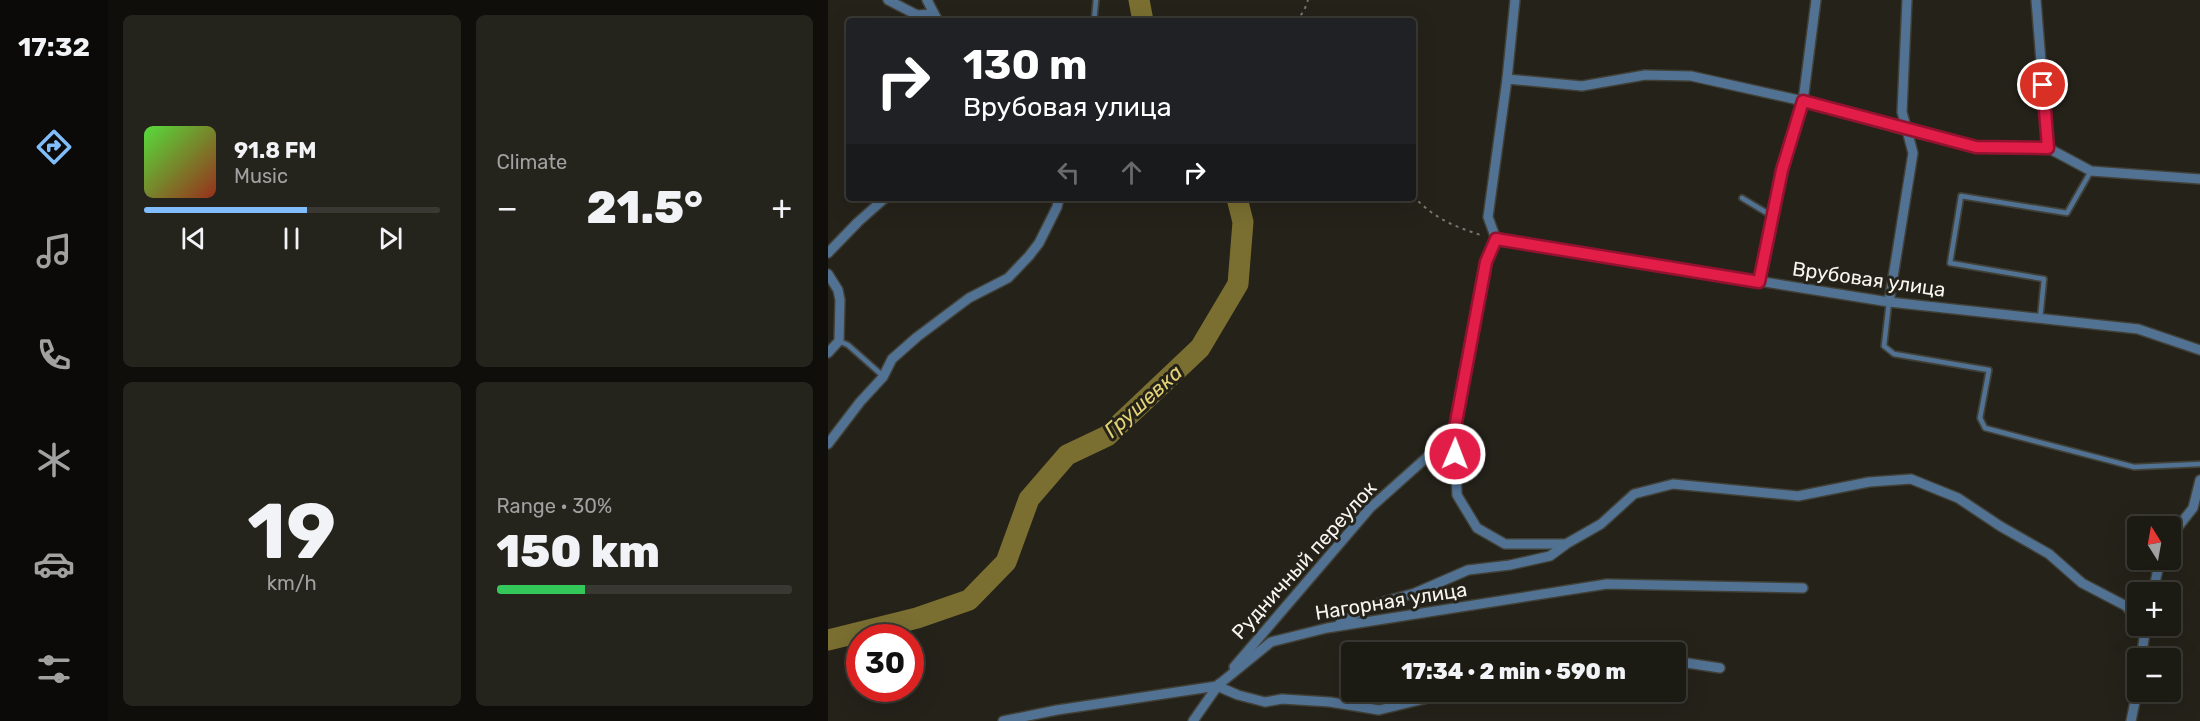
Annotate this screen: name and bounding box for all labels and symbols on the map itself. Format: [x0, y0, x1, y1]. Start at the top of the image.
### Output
pin [2017, 59, 2068, 110]
street label: Врубовая улица [1791, 256, 1947, 302]
water label: Грушевка [1099, 359, 1187, 443]
position arrow [1423, 422, 1487, 486]
street label: Рудничный переулок [1227, 476, 1382, 644]
north arrow [2127, 516, 2181, 570]
street label: Нагорная улица [1313, 577, 1469, 625]
speed limit sign: 30 [846, 624, 924, 702]

